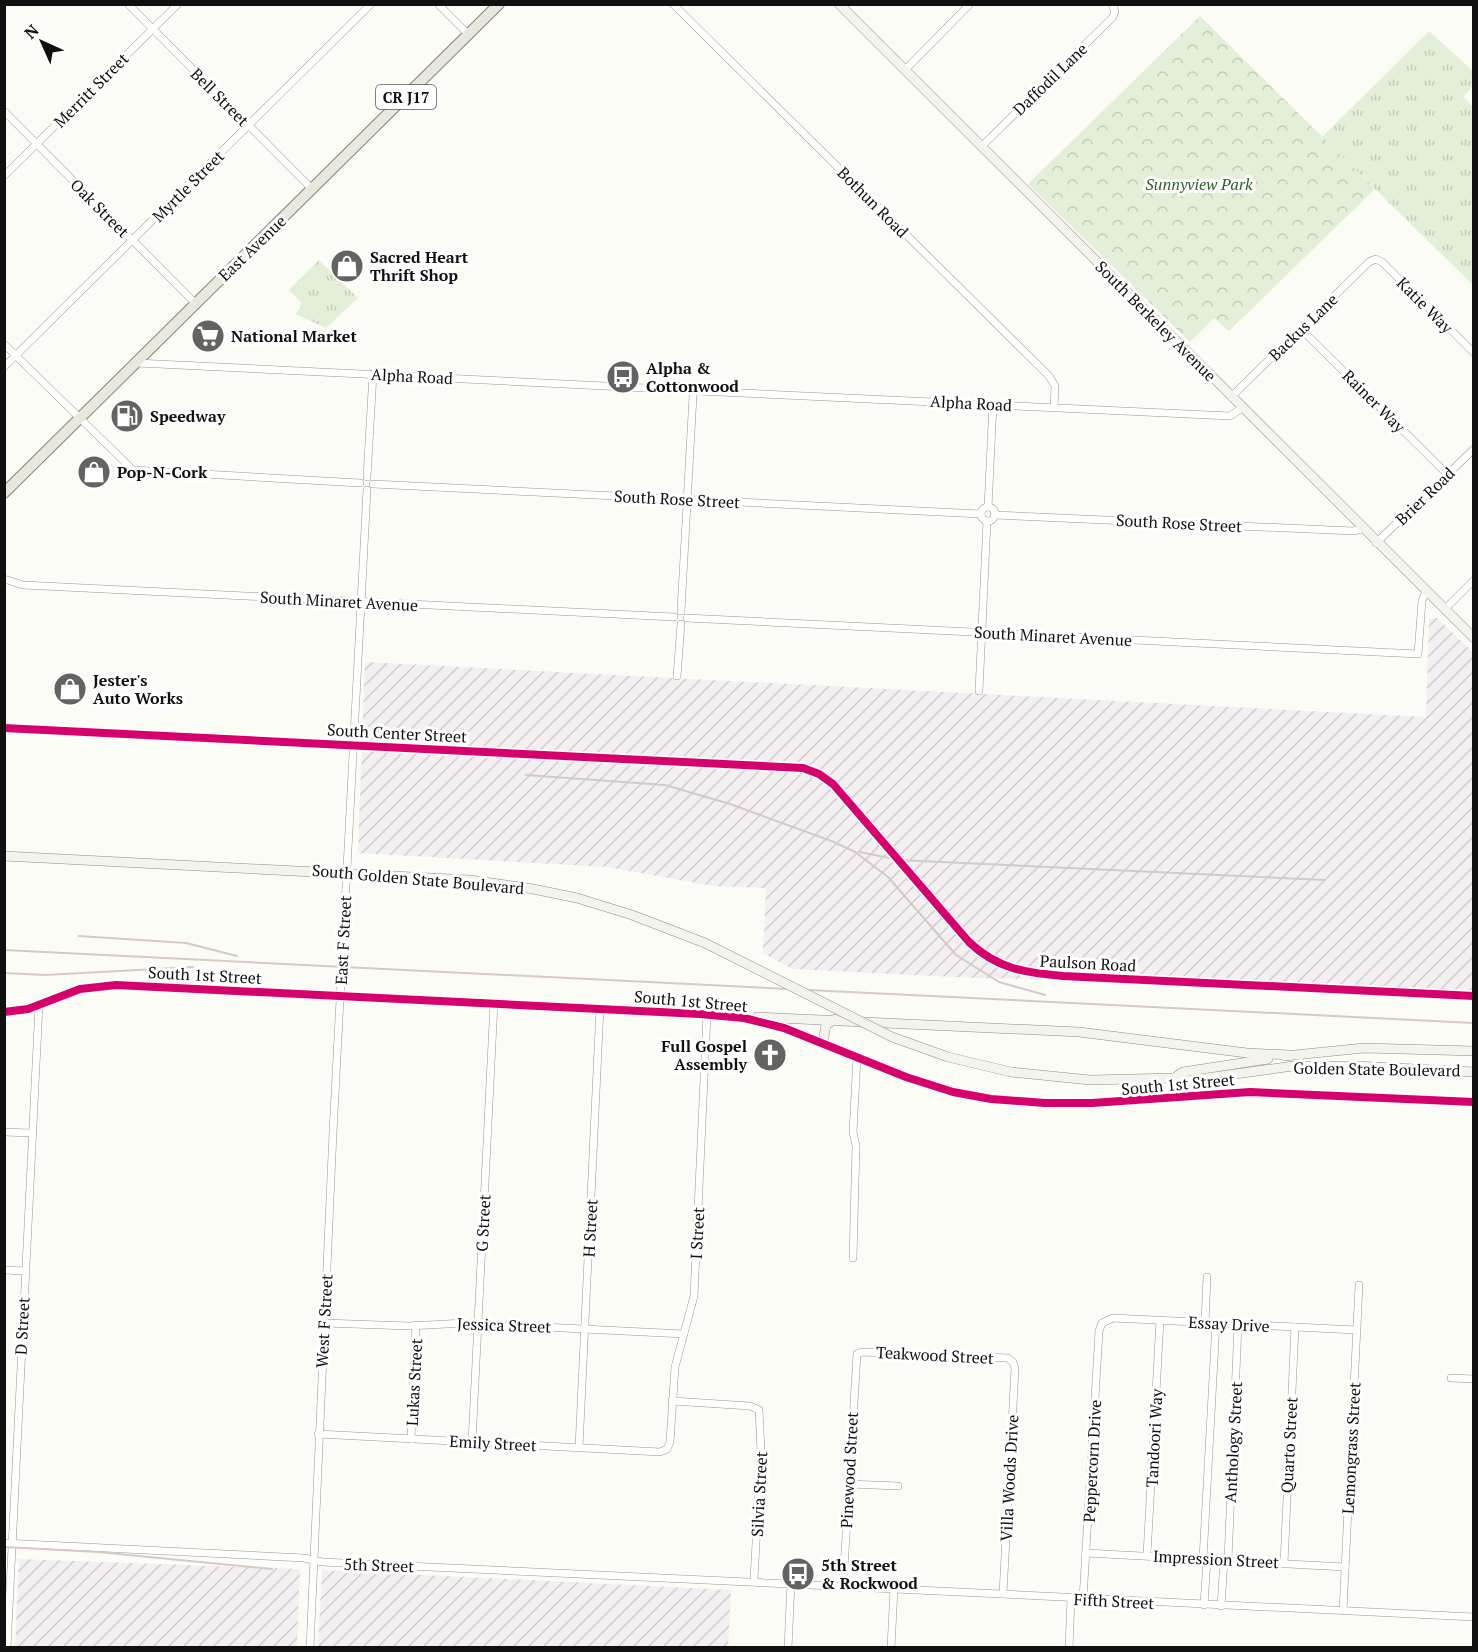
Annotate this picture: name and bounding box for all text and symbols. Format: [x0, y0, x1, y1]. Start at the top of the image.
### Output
north arrow [12, 12, 72, 72]
text: N [19, 19, 43, 43]
street label: Daffodil Lane [1008, 38, 1092, 120]
street label: Merritt Street [49, 48, 133, 132]
street label: Bell Street [186, 63, 254, 131]
road number: CR J17 [376, 85, 436, 109]
street label: Myrtle Street [147, 145, 229, 227]
street label: Bothun Road [833, 162, 913, 242]
park label: Sunnyview Park [1145, 173, 1253, 195]
street label: Oak Street [66, 174, 134, 242]
street label: East Avenue [213, 210, 291, 286]
place label: Sacred Heart Thrift Shop [370, 246, 469, 286]
shop icon: Sacred Heart Thrift Shop [329, 248, 365, 284]
street label: South Berkeley Avenue [1091, 256, 1221, 386]
street label: Katie Way [1392, 272, 1459, 339]
street label: Backus Lane [1264, 289, 1342, 365]
supermarket icon: National Market [190, 318, 226, 354]
place label: National Market [231, 325, 357, 347]
place label: Alpha & Cottonwood [646, 357, 739, 397]
bus stop icon: Alpha & Cottonwood [605, 359, 641, 395]
street label: Alpha Road [371, 363, 454, 389]
street label: Rainer Way [1338, 365, 1411, 438]
street label: Alpha Road [930, 390, 1013, 416]
fuel station icon: Speedway [109, 398, 145, 434]
place label: Speedway [150, 405, 226, 427]
shop icon: Pop-N-Cork [76, 454, 112, 490]
place label: Pop-N-Cork [117, 461, 208, 483]
street label: Brier Road [1391, 462, 1460, 530]
street label: South Rose Street [613, 485, 741, 513]
street label: South Rose Street [1115, 509, 1243, 537]
street label: South Minaret Avenue [259, 586, 419, 616]
street label: South Minaret Avenue [973, 621, 1133, 651]
place label: Jester's Auto Works [93, 669, 183, 709]
shop icon: Jester's Auto Works [52, 671, 88, 707]
street label: South Center Street [327, 718, 468, 748]
street label: South Golden State Boulevard [311, 859, 525, 899]
street label: East F Street [330, 895, 356, 985]
street label: Paulson Road [1039, 949, 1137, 977]
street label: South 1st Street [148, 961, 262, 989]
street label: South 1st Street [633, 985, 749, 1017]
place label: Full Gospel Assembly [661, 1035, 748, 1075]
church icon: Full Gospel Assembly [752, 1037, 788, 1073]
street label: Golden State Boulevard [1293, 1057, 1461, 1081]
street label: South 1st Street [1120, 1068, 1236, 1100]
street label: G Street [471, 1194, 495, 1252]
street label: H Street [577, 1198, 603, 1258]
street label: I Street [685, 1206, 709, 1260]
street label: West F Street [311, 1273, 337, 1369]
street label: D Street [9, 1296, 35, 1355]
street label: Essay Drive [1188, 1311, 1270, 1337]
street label: Jessica Street [456, 1312, 552, 1338]
street label: Lukas Street [401, 1338, 427, 1426]
street label: Teakwood Street [876, 1341, 994, 1369]
street label: Anthology Street [1219, 1381, 1247, 1503]
street label: Lemongrass Street [1337, 1381, 1365, 1515]
street label: Tandoori Way [1140, 1387, 1168, 1488]
street label: Quarto Street [1275, 1396, 1303, 1494]
street label: Peppercorn Drive [1078, 1399, 1106, 1523]
street label: Pinewood Street [835, 1411, 863, 1529]
street label: Villa Woods Drive [995, 1414, 1023, 1542]
street label: Emily Street [449, 1430, 537, 1456]
street label: Silvia Street [746, 1451, 772, 1537]
street label: Impression Street [1152, 1545, 1280, 1573]
street label: 5th Street [343, 1553, 415, 1577]
place label: 5th Street & Rockwood [821, 1554, 918, 1594]
bus stop icon: 5th Street & Rockwood [780, 1556, 816, 1592]
street label: Fifth Street [1073, 1588, 1155, 1614]

